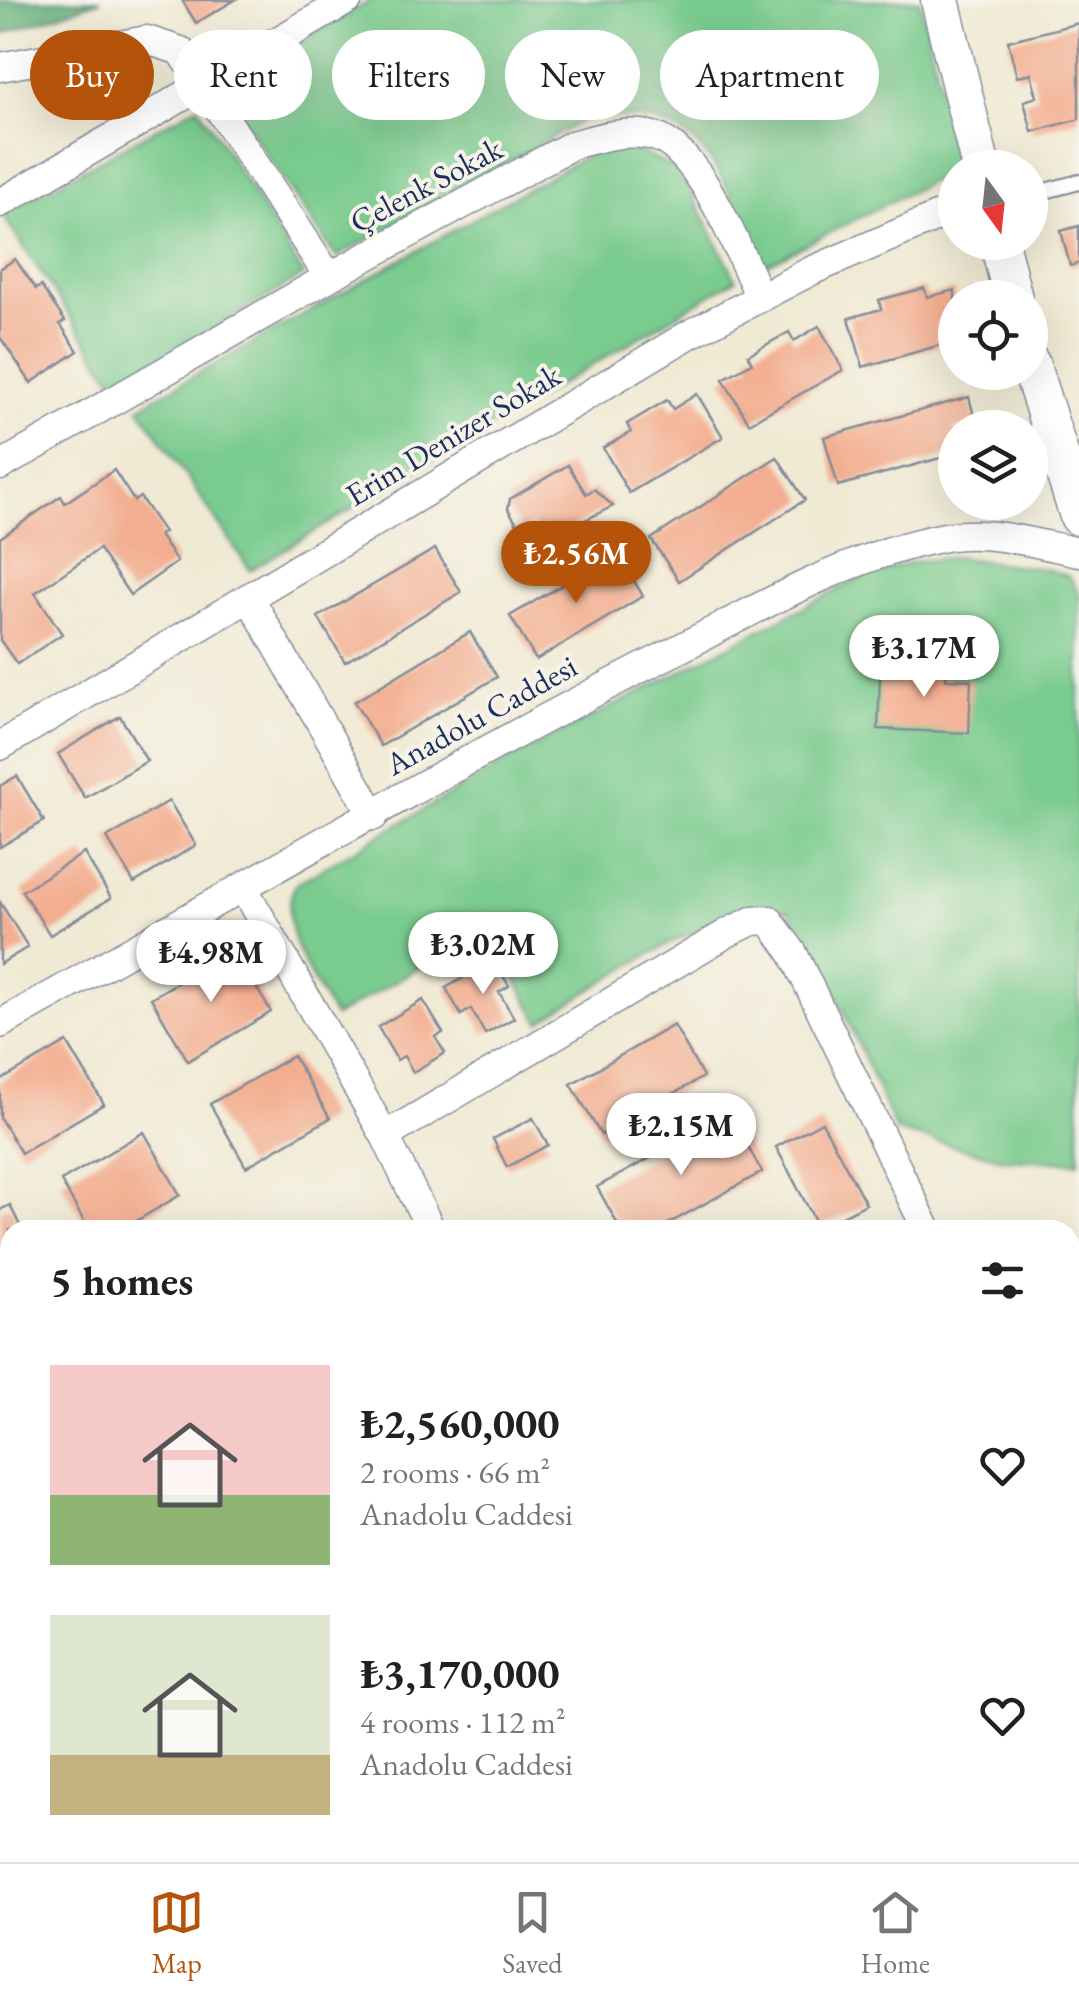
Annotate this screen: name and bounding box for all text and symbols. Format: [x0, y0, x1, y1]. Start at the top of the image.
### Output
chip: Buy [30, 30, 154, 120]
chip: Rent [174, 30, 312, 120]
chip: Filters [332, 30, 485, 120]
chip: New [505, 30, 640, 120]
chip: Apartment [660, 30, 879, 120]
street label: Çelenk Sokak [343, 127, 510, 243]
north arrow [938, 150, 1048, 260]
map controls [938, 150, 1048, 520]
button: locate [938, 280, 1048, 390]
street label: Erim Denizer Sokak [338, 354, 569, 516]
button: layers [938, 410, 1048, 520]
pin: ₺2.56M [495, 521, 657, 606]
text: ₺2.56M [523, 532, 629, 574]
pin: ₺3.17M [843, 615, 1005, 700]
text: ₺3.17M [871, 626, 977, 668]
street label: Anadolu Caddesi [377, 645, 584, 785]
pin: ₺3.02M [402, 912, 564, 997]
pin: ₺4.98M [130, 920, 292, 1005]
text: ₺3.02M [430, 923, 536, 965]
text: ₺4.98M [158, 931, 264, 973]
pin: ₺2.15M [600, 1093, 762, 1178]
text: ₺2.15M [628, 1104, 734, 1146]
text: 5 homes [50, 1253, 193, 1308]
icon: filters [975, 1253, 1030, 1308]
text: ₺2,560,000 [360, 1396, 559, 1451]
icon: home [130, 1405, 250, 1525]
icon: heart [975, 1438, 1030, 1493]
text: 2 rooms · 66 m² [360, 1451, 550, 1493]
text: Anadolu Caddesi [360, 1493, 573, 1535]
text: ₺3,170,000 [360, 1646, 559, 1701]
icon: home [130, 1655, 250, 1775]
icon: heart [975, 1688, 1030, 1743]
text: 4 rooms · 112 m² [360, 1701, 566, 1743]
text: Anadolu Caddesi [360, 1743, 573, 1785]
tab: Map [149, 1885, 204, 1981]
tab: Saved [502, 1885, 562, 1981]
tab: Home [861, 1885, 930, 1981]

